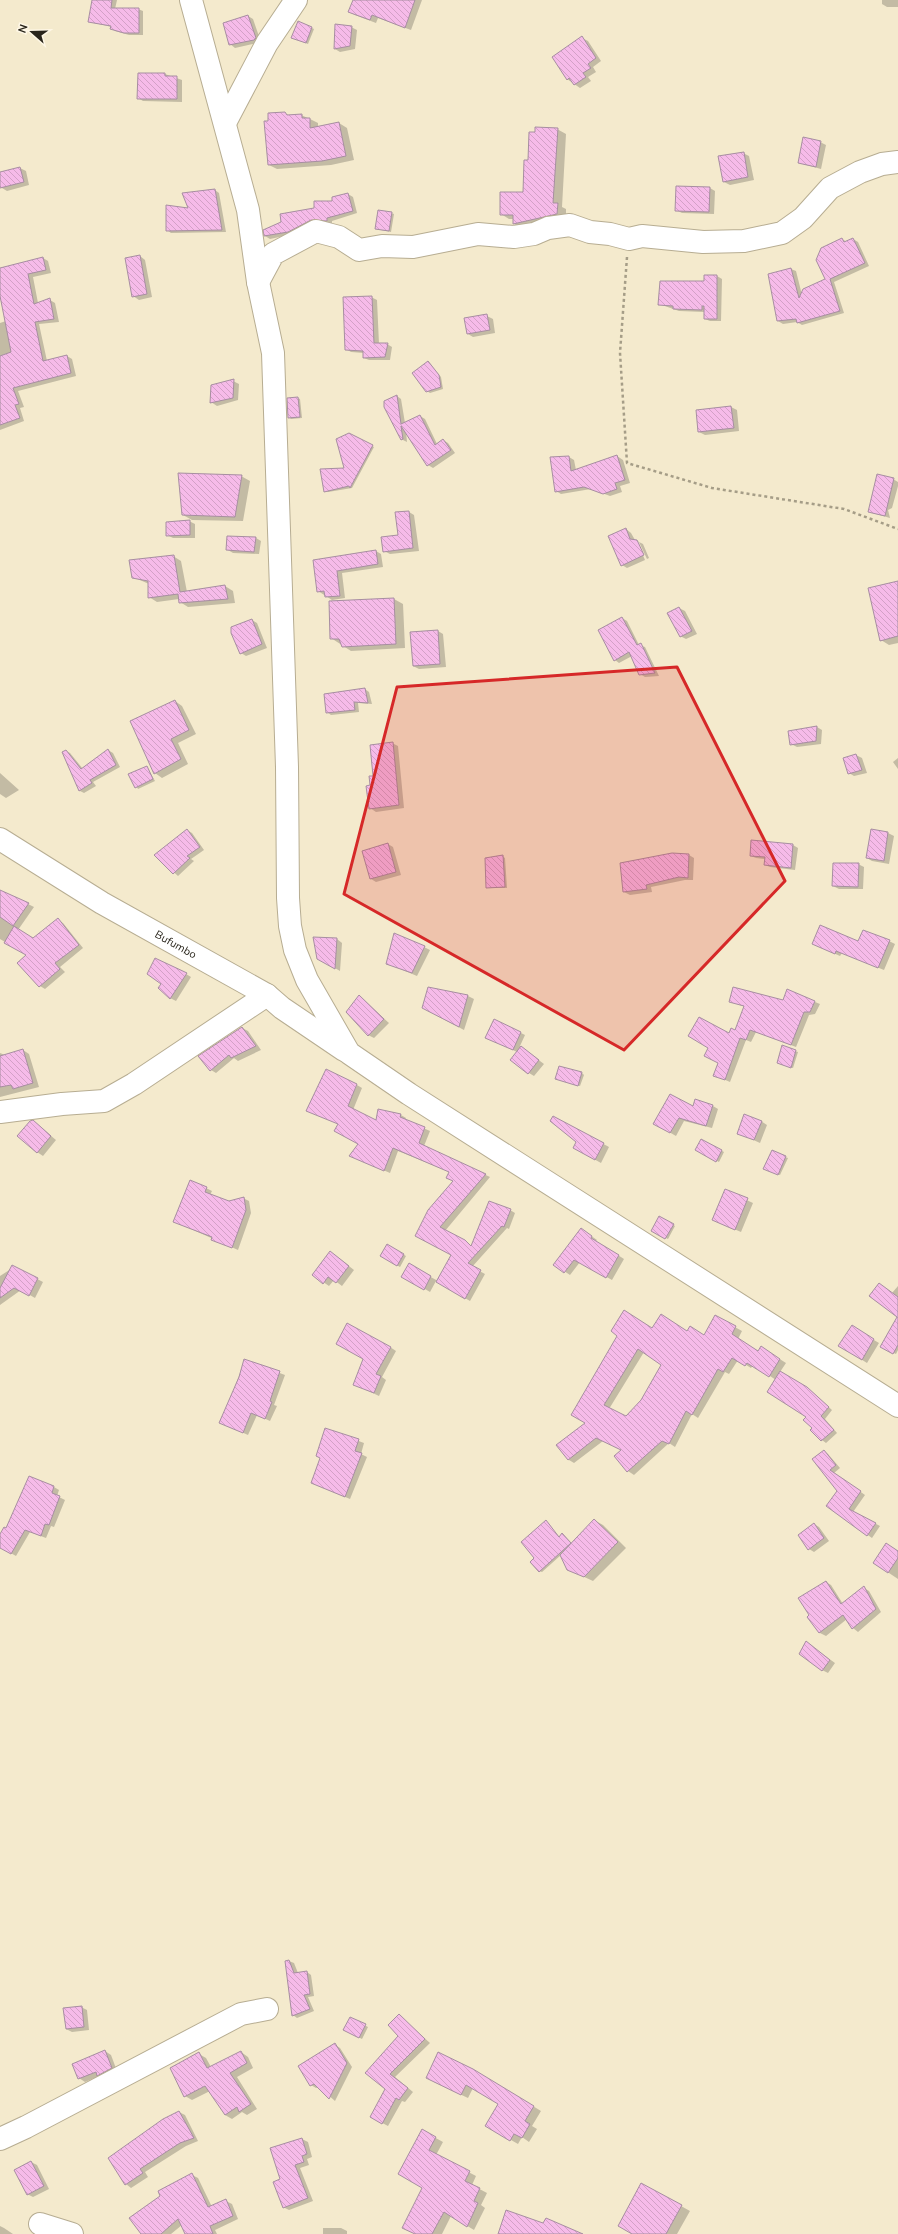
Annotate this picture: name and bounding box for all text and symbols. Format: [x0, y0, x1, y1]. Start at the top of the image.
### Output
north arrow [12, 12, 52, 52]
text: N [15, 22, 32, 35]
street label: Bufumbo [152, 927, 199, 962]

